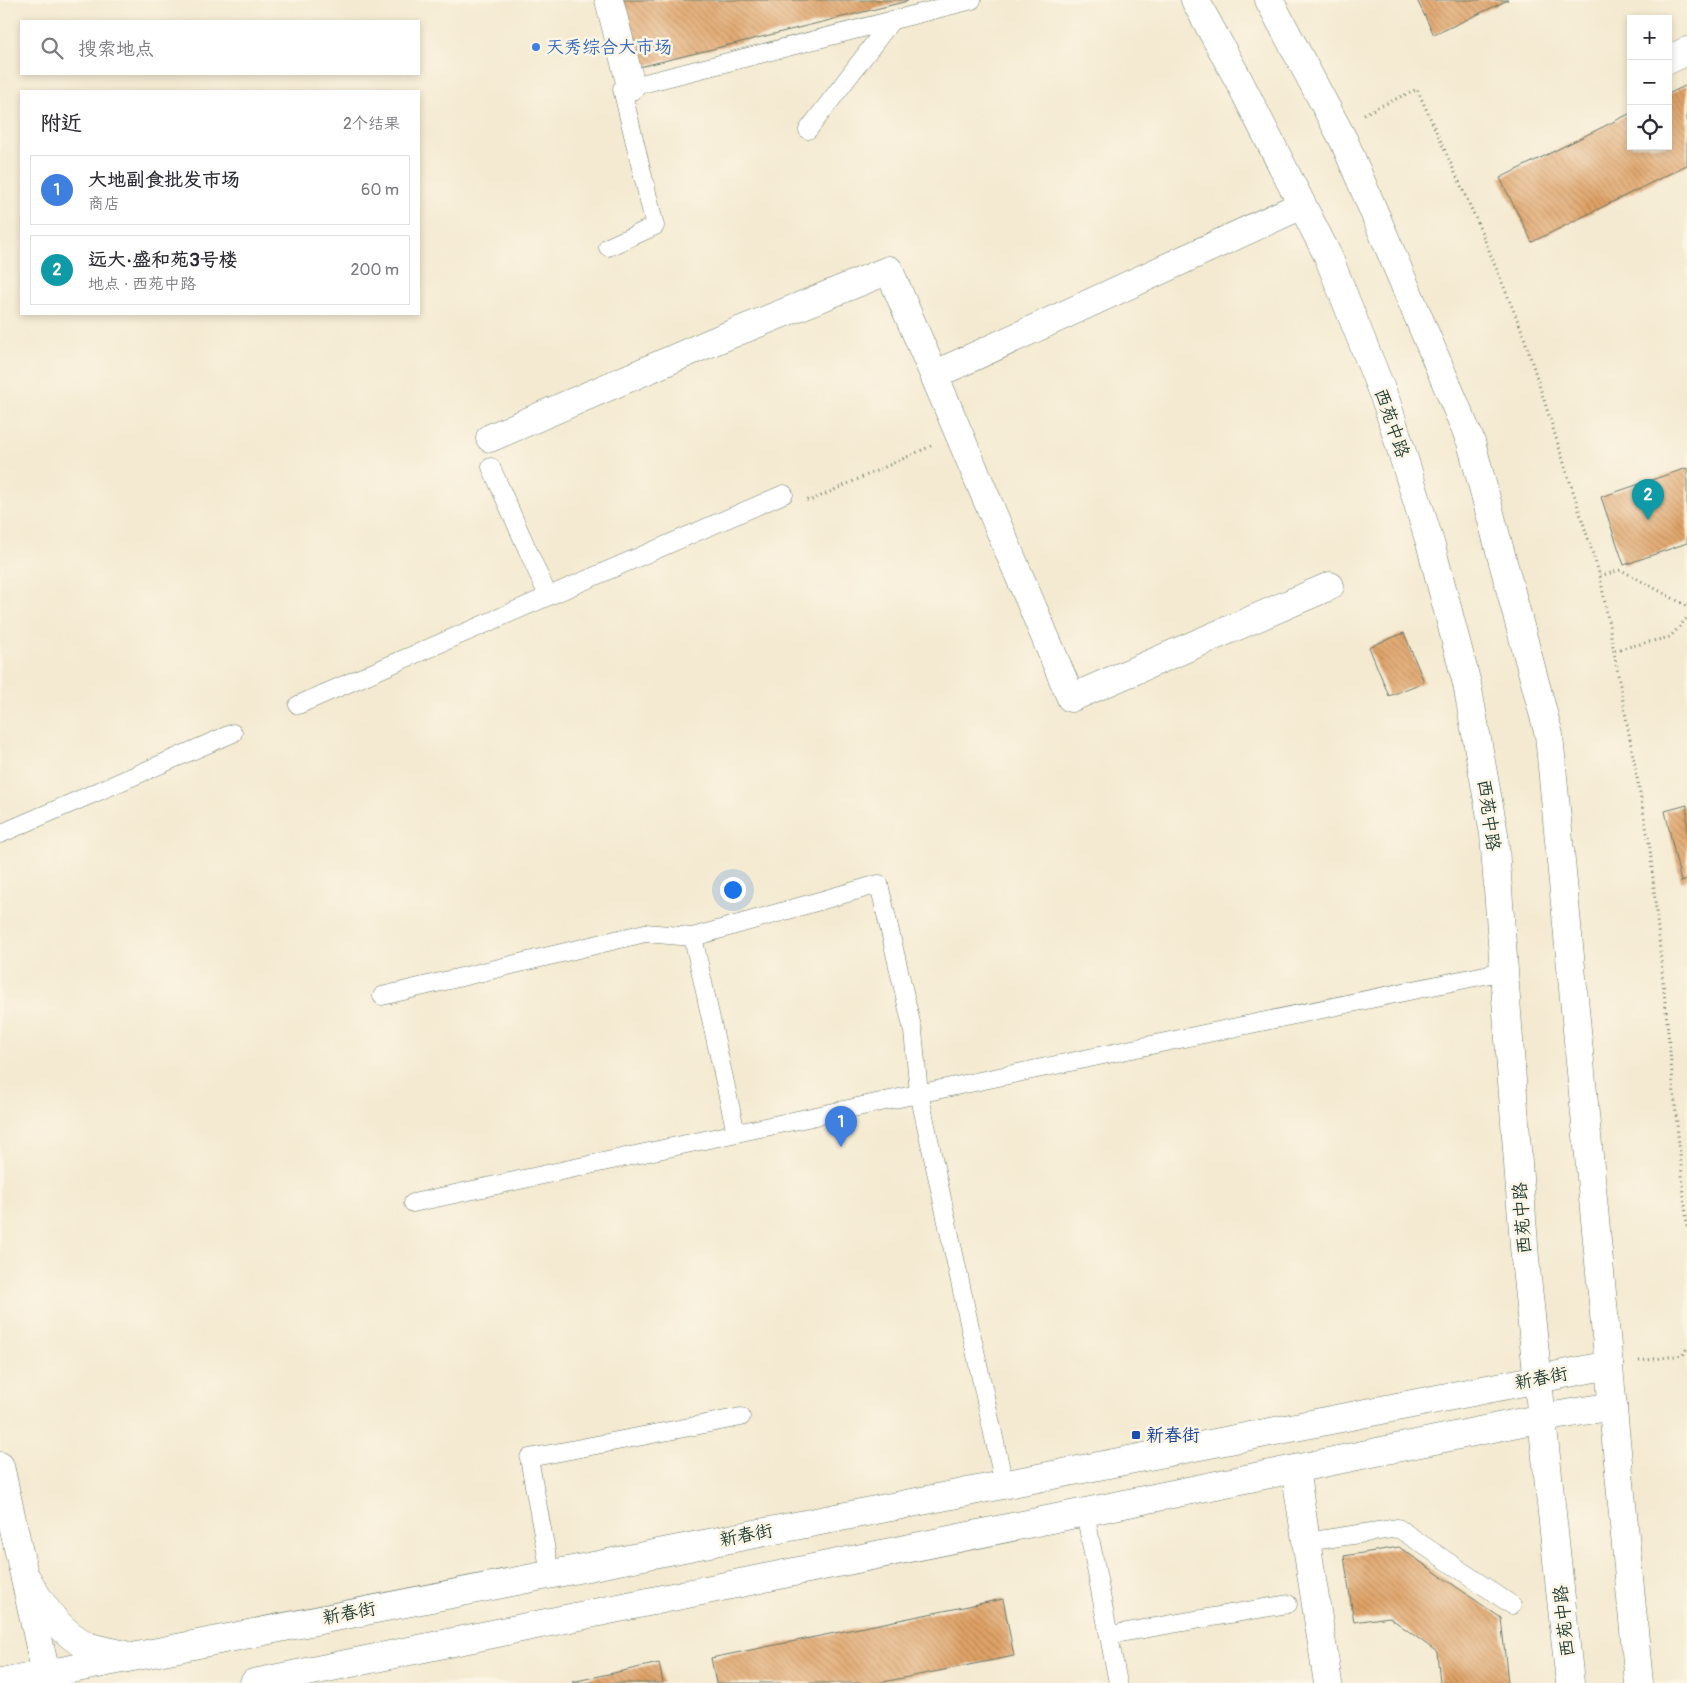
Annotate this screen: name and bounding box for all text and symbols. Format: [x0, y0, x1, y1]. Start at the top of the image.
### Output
map controls [1627, 15, 1672, 150]
button: + [1627, 15, 1672, 60]
search box [20, 20, 420, 75]
icon: search [38, 34, 66, 62]
place label: 天秀综合大市场 [546, 36, 672, 59]
text: 搜索地点 [78, 37, 154, 61]
marker: 天秀综合大市场 [530, 41, 542, 53]
button: − [1627, 60, 1672, 105]
button: locate [1627, 105, 1672, 150]
text: 附近 [40, 110, 82, 137]
text: 2个结果 [343, 114, 400, 134]
text: 大地副食批发市场 [88, 168, 240, 192]
text: 1 [54, 180, 60, 200]
text: 60 m [361, 180, 399, 200]
text: 商店 [88, 194, 120, 214]
text: 远大·盛和苑3号楼 [88, 248, 238, 272]
text: 2 [53, 260, 61, 280]
text: 200 m [351, 260, 399, 280]
text: 地点 · 西苑中路 [88, 274, 196, 294]
street label: 西苑中路 [1369, 385, 1414, 461]
pin: 2 [1632, 479, 1664, 520]
street label: 西苑中路 [1472, 778, 1505, 852]
your location [720, 877, 746, 903]
pin: 1 [825, 1106, 857, 1147]
street label: 西苑中路 [1509, 1181, 1536, 1255]
street label: 新春街 [1512, 1362, 1570, 1395]
place label: 新春街 [1146, 1424, 1200, 1447]
marker: 新春街 [1130, 1429, 1142, 1441]
street label: 新春街 [717, 1519, 775, 1552]
street label: 西苑中路 [1549, 1584, 1580, 1658]
street label: 新春街 [320, 1597, 378, 1630]

